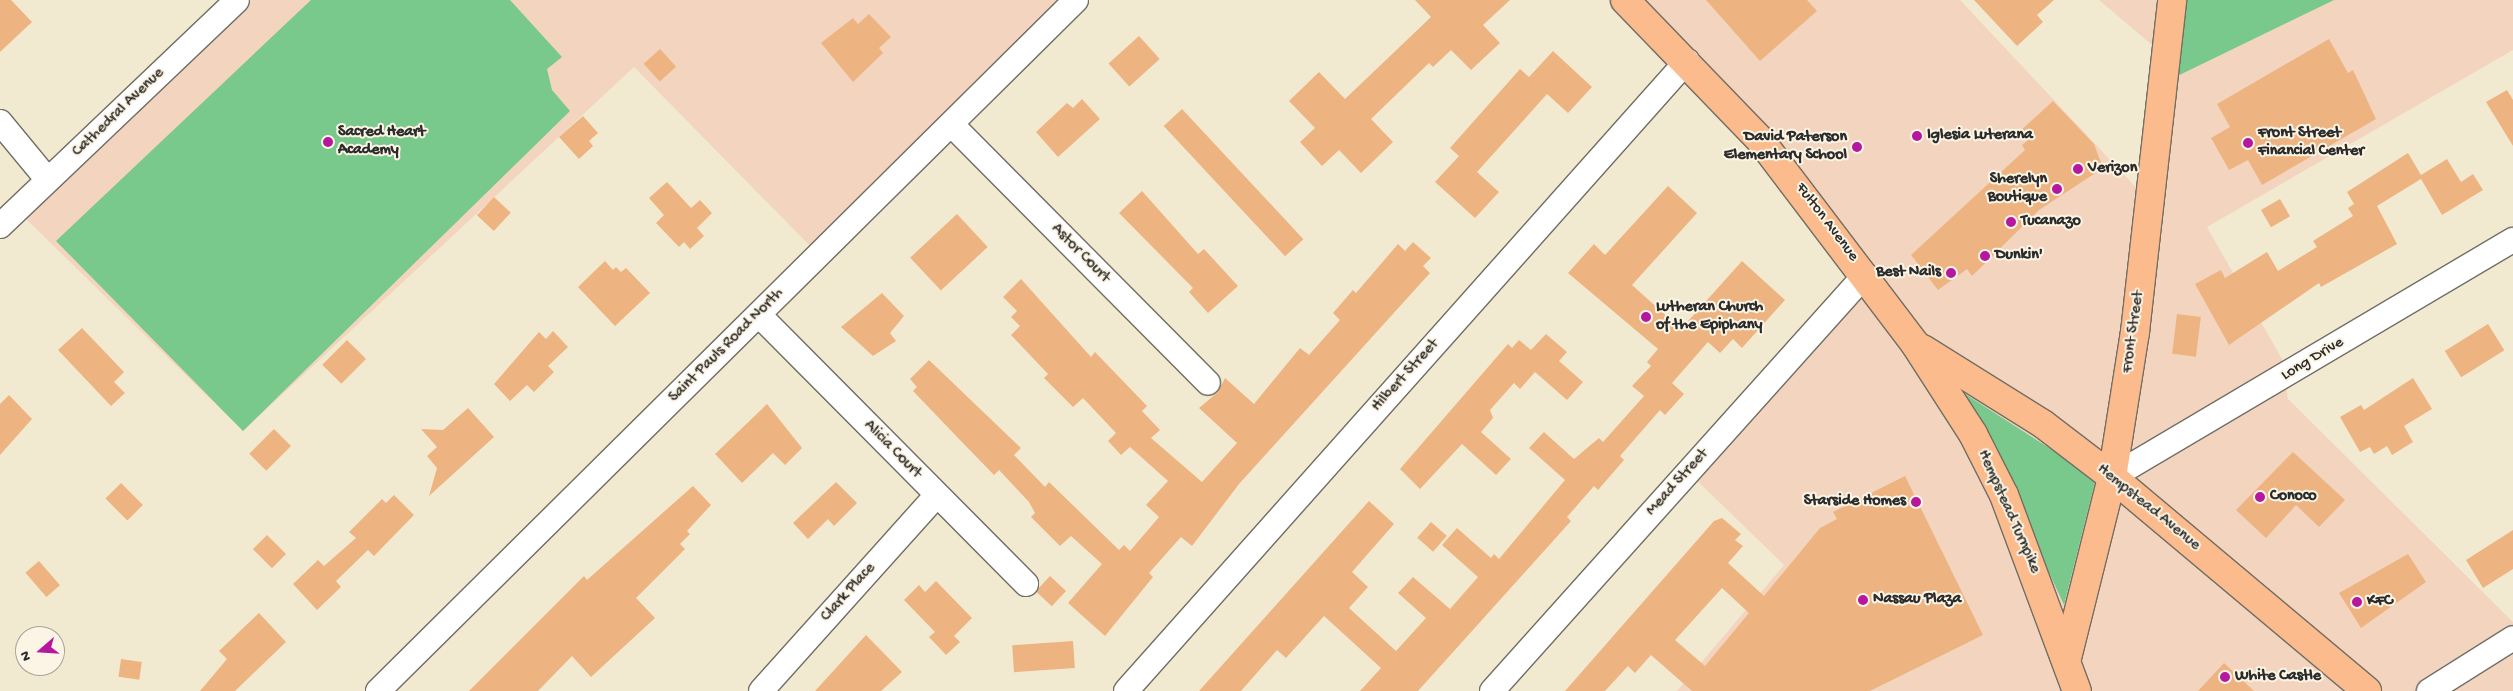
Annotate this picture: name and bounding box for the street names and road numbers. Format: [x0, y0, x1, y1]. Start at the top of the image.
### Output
street label: Cathedral Avenue [69, 64, 169, 162]
street label: Fulton Avenue [1790, 180, 1862, 266]
street label: Astor Court [1046, 220, 1114, 288]
street label: Saint Pauls Road North [666, 285, 788, 407]
street label: Front Street [2119, 290, 2149, 374]
street label: Long Drive [2278, 334, 2348, 386]
street label: Hilbert Street [1368, 336, 1444, 416]
street label: Alicia Court [859, 417, 925, 483]
street label: Mead Street [1643, 445, 1713, 521]
street label: Hempstead Turnpike [1972, 447, 2044, 577]
street label: Hempstead Avenue [2092, 460, 2204, 556]
street label: Clark Place [818, 560, 880, 626]

